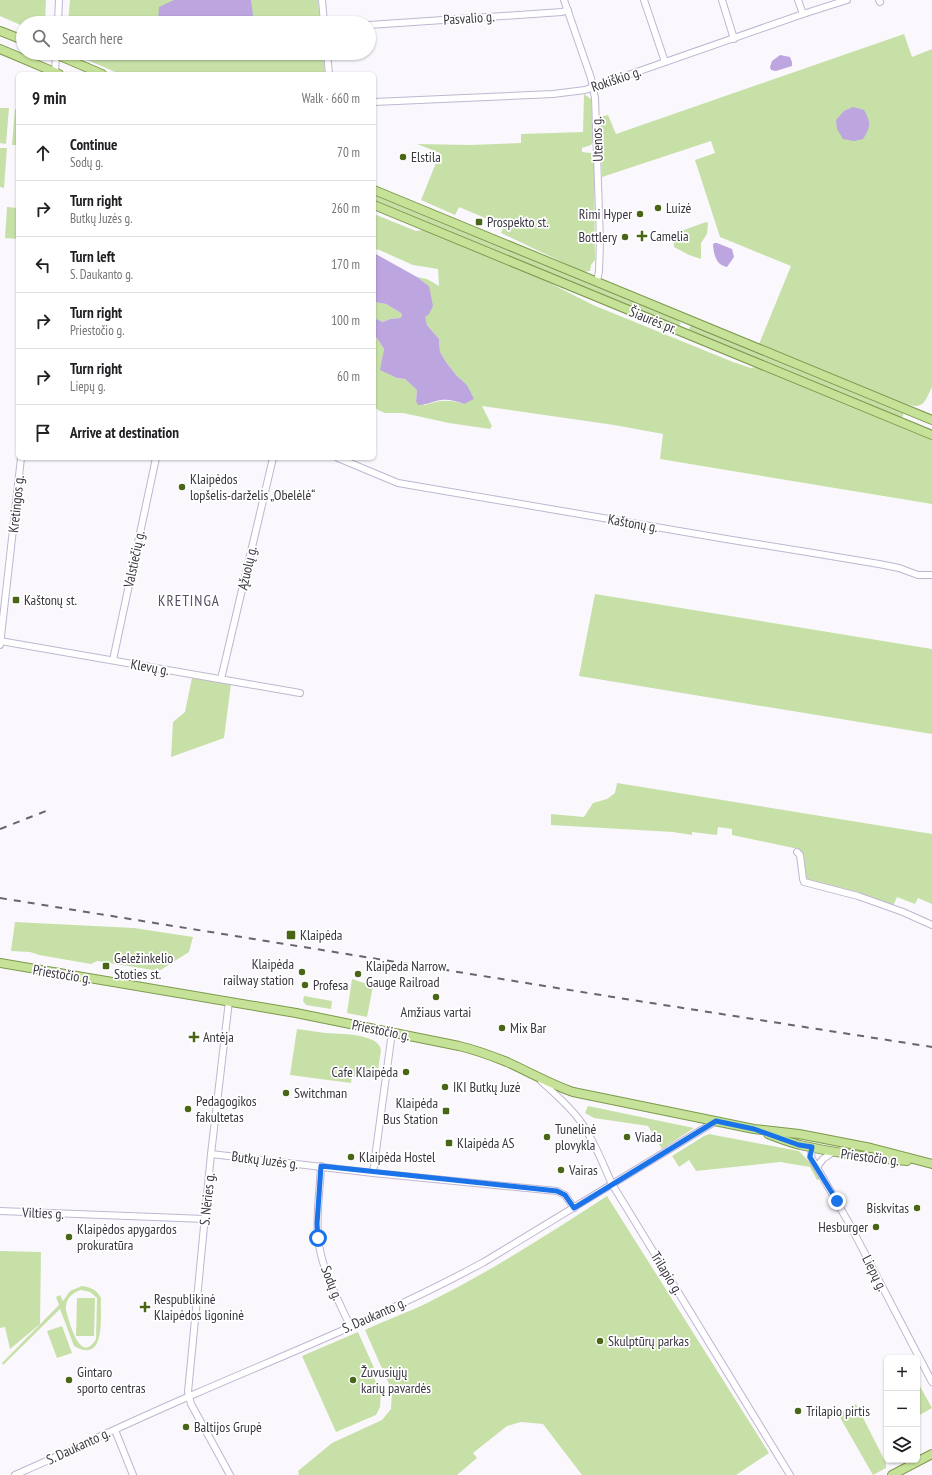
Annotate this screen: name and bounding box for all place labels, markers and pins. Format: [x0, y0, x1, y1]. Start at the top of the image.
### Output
place label: Elstila [411, 148, 441, 166]
marker: Elstila [398, 152, 408, 162]
place label: Luizė [666, 199, 692, 217]
marker: Luizė [653, 203, 663, 213]
place label: Rimi Hyper [579, 205, 632, 223]
marker: Rimi Hyper [635, 209, 645, 219]
place label: Prospekto st. [487, 213, 549, 231]
marker: Prospekto st. [474, 217, 484, 227]
place label: Camelia [650, 227, 689, 245]
place label: Bottlery [579, 228, 618, 246]
marker: Camelia [637, 231, 647, 241]
marker: Bottlery [620, 232, 630, 242]
place label: Klaipėdos lopšelis-darželis „Obelėlė“ [190, 470, 315, 504]
marker: Klaipėdos lopšelis-darželis „Obelėlė“ [177, 482, 187, 492]
place label: Kaštonų st. [24, 591, 77, 609]
marker: Kaštonų st. [11, 595, 21, 605]
place label: Klaipėda [300, 926, 342, 944]
marker: Klaipėda [285, 929, 297, 941]
place label: Geležinkelio Stoties st. [114, 949, 173, 983]
place label: Klaipėda railway station [223, 955, 294, 989]
place label: Klaipeda Narrow Gauge Railroad [366, 957, 447, 991]
marker: Geležinkelio Stoties st. [101, 961, 111, 971]
marker: Klaipėda railway station [297, 967, 307, 977]
marker: Klaipeda Narrow Gauge Railroad [353, 969, 363, 979]
place label: Profesa [313, 976, 348, 994]
marker: Profesa [300, 980, 310, 990]
marker: Amžiaus vartai [431, 992, 441, 1002]
place label: Amžiaus vartai [401, 1003, 471, 1021]
place label: Mix Bar [510, 1019, 547, 1037]
marker: Mix Bar [497, 1023, 507, 1033]
place label: Antėja [203, 1028, 234, 1046]
marker: Antėja [188, 1031, 200, 1043]
place label: Cafe Klaipėda [332, 1063, 398, 1081]
marker: Cafe Klaipėda [401, 1067, 411, 1077]
place label: IKI Butkų Juzė [453, 1078, 521, 1096]
marker: IKI Butkų Juzė [440, 1082, 450, 1092]
place label: Switchman [294, 1084, 347, 1102]
marker: Switchman [281, 1088, 291, 1098]
place label: Pedagogikos fakultetas [196, 1092, 257, 1126]
place label: Klaipėda Bus Station [383, 1094, 438, 1128]
marker: Pedagogikos fakultetas [183, 1104, 193, 1114]
marker: Klaipėda Bus Station [441, 1106, 451, 1116]
place label: Tunelinė plovykla [555, 1120, 597, 1154]
place label: Viada [634, 1128, 662, 1146]
marker: Tunelinė plovykla [542, 1132, 552, 1142]
marker: Viada [622, 1132, 632, 1142]
place label: Klaipėda AS [457, 1134, 515, 1152]
marker: Klaipėda AS [444, 1138, 454, 1148]
place label: Klaipėda Hostel [359, 1148, 436, 1166]
marker: Klaipėda Hostel [346, 1152, 356, 1162]
place label: Vairas [568, 1161, 598, 1179]
marker: Vairas [556, 1165, 566, 1175]
place label: Biskvitas [867, 1199, 909, 1217]
marker: Biskvitas [912, 1203, 922, 1213]
place label: Hesburger [818, 1218, 868, 1236]
place label: Klaipėdos apygardos prokuratūra [77, 1220, 177, 1254]
marker: Hesburger [871, 1222, 881, 1232]
marker: Klaipėdos apygardos prokuratūra [64, 1232, 74, 1242]
place label: Respublikinė Klaipėdos ligoninė [154, 1290, 244, 1324]
marker: Respublikinė Klaipėdos ligoninė [139, 1301, 151, 1313]
place label: Skulptūrų parkas [608, 1332, 689, 1350]
marker: Skulptūrų parkas [595, 1336, 605, 1346]
place label: Gintaro sporto centras [77, 1363, 146, 1397]
place label: Žuvusiųjų karių pavardės [361, 1363, 431, 1397]
marker: Gintaro sporto centras [64, 1375, 74, 1385]
marker: Žuvusiųjų karių pavardės [348, 1375, 358, 1385]
place label: Trilapio pirtis [806, 1402, 870, 1420]
marker: Trilapio pirtis [793, 1406, 803, 1416]
place label: Baltijos Grupė [194, 1418, 262, 1436]
marker: Baltijos Grupė [181, 1422, 191, 1432]

